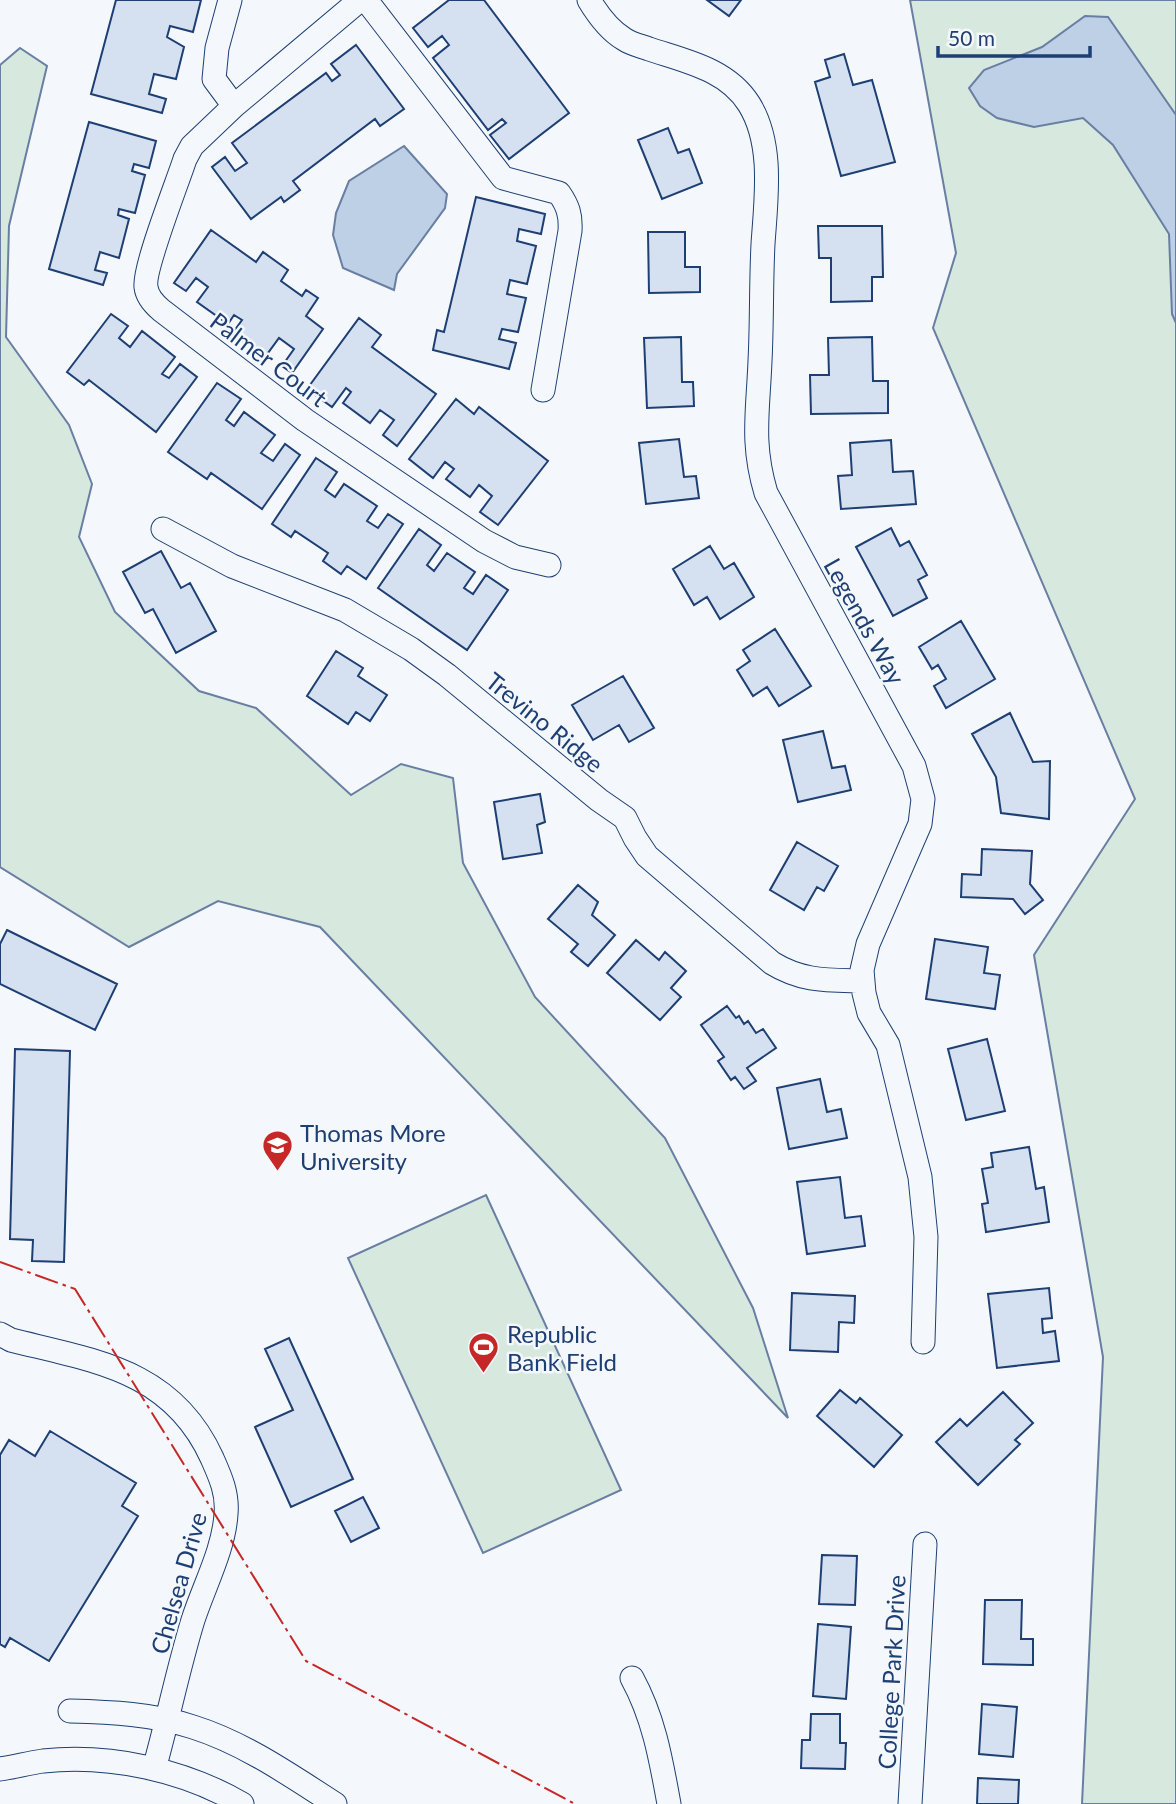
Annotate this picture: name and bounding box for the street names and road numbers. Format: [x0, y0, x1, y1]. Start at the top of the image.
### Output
street label: Palmer Court [205, 306, 333, 413]
street label: Legends Way [818, 553, 912, 690]
street label: Trevino Ridge [480, 666, 610, 778]
street label: Chelsea Drive [144, 1509, 212, 1657]
street label: College Park Drive [871, 1574, 911, 1770]

